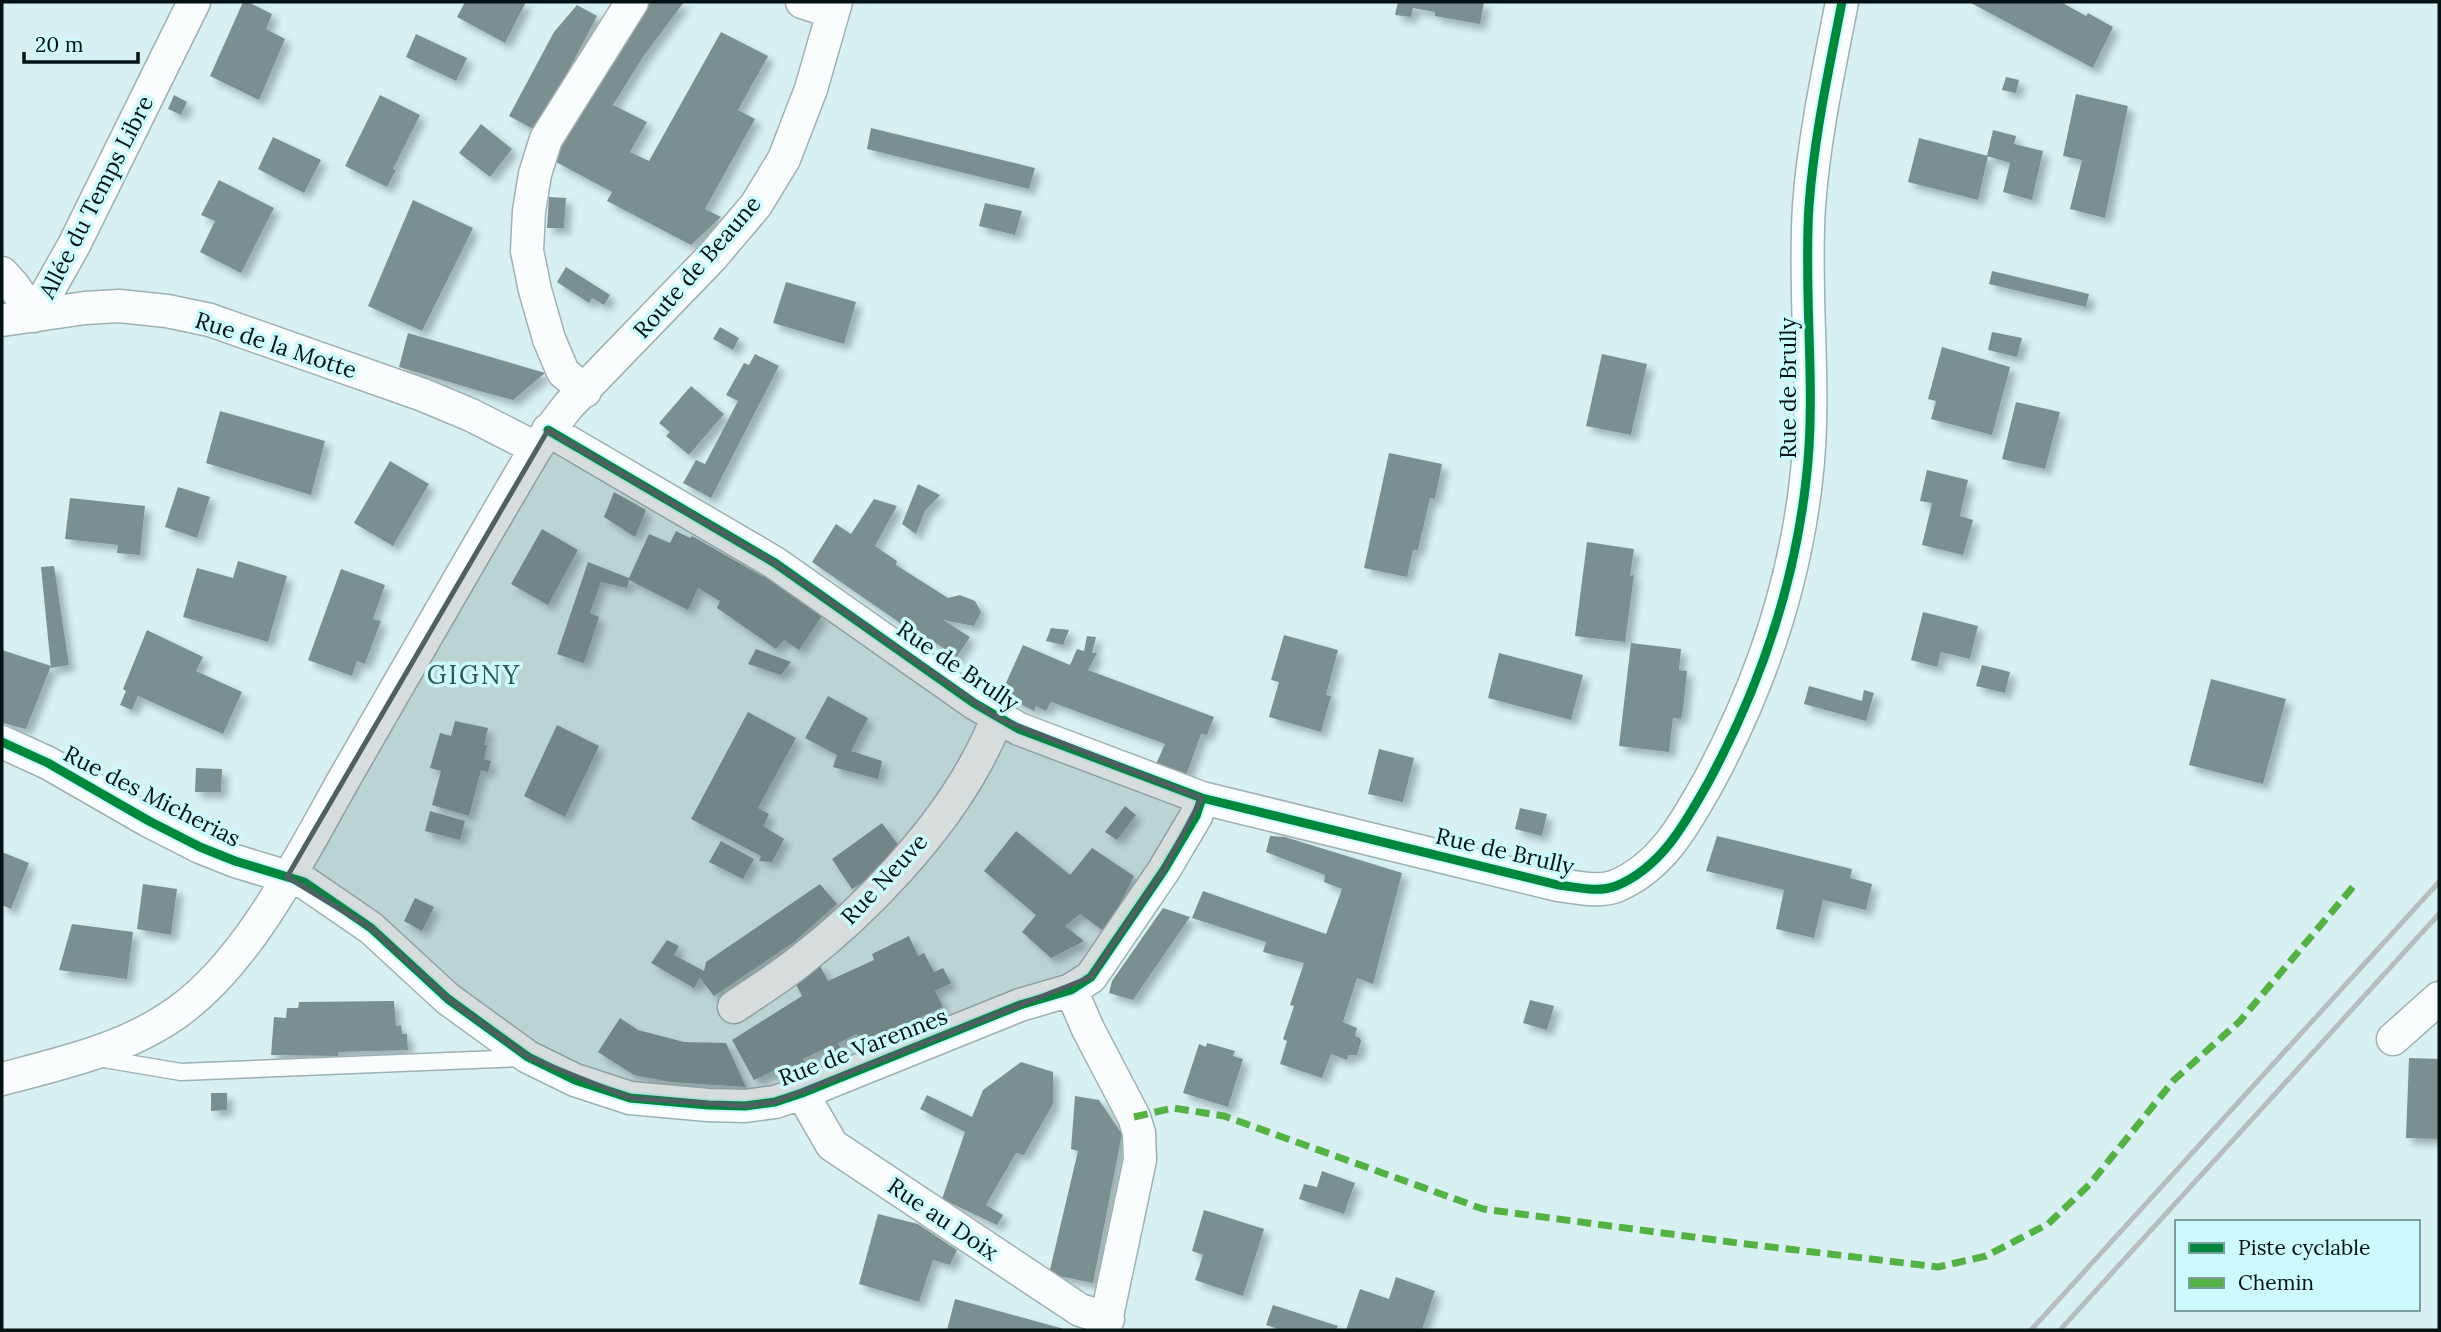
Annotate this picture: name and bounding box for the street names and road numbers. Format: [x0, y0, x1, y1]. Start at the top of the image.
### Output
street label: Allée du Temps Libre [31, 90, 159, 304]
street label: Route de Beaune [627, 189, 767, 344]
street label: Rue de la Motte [192, 305, 361, 384]
street label: Rue de Brully [1773, 316, 1802, 459]
street label: Rue de Brully [892, 614, 1026, 718]
street label: Rue des Micherias [59, 738, 246, 853]
street label: Rue de Brully [1433, 820, 1578, 881]
street label: Rue Neuve [834, 827, 933, 930]
street label: Rue de Varennes [774, 1001, 951, 1092]
street label: Rue au Doix [882, 1171, 1004, 1266]

